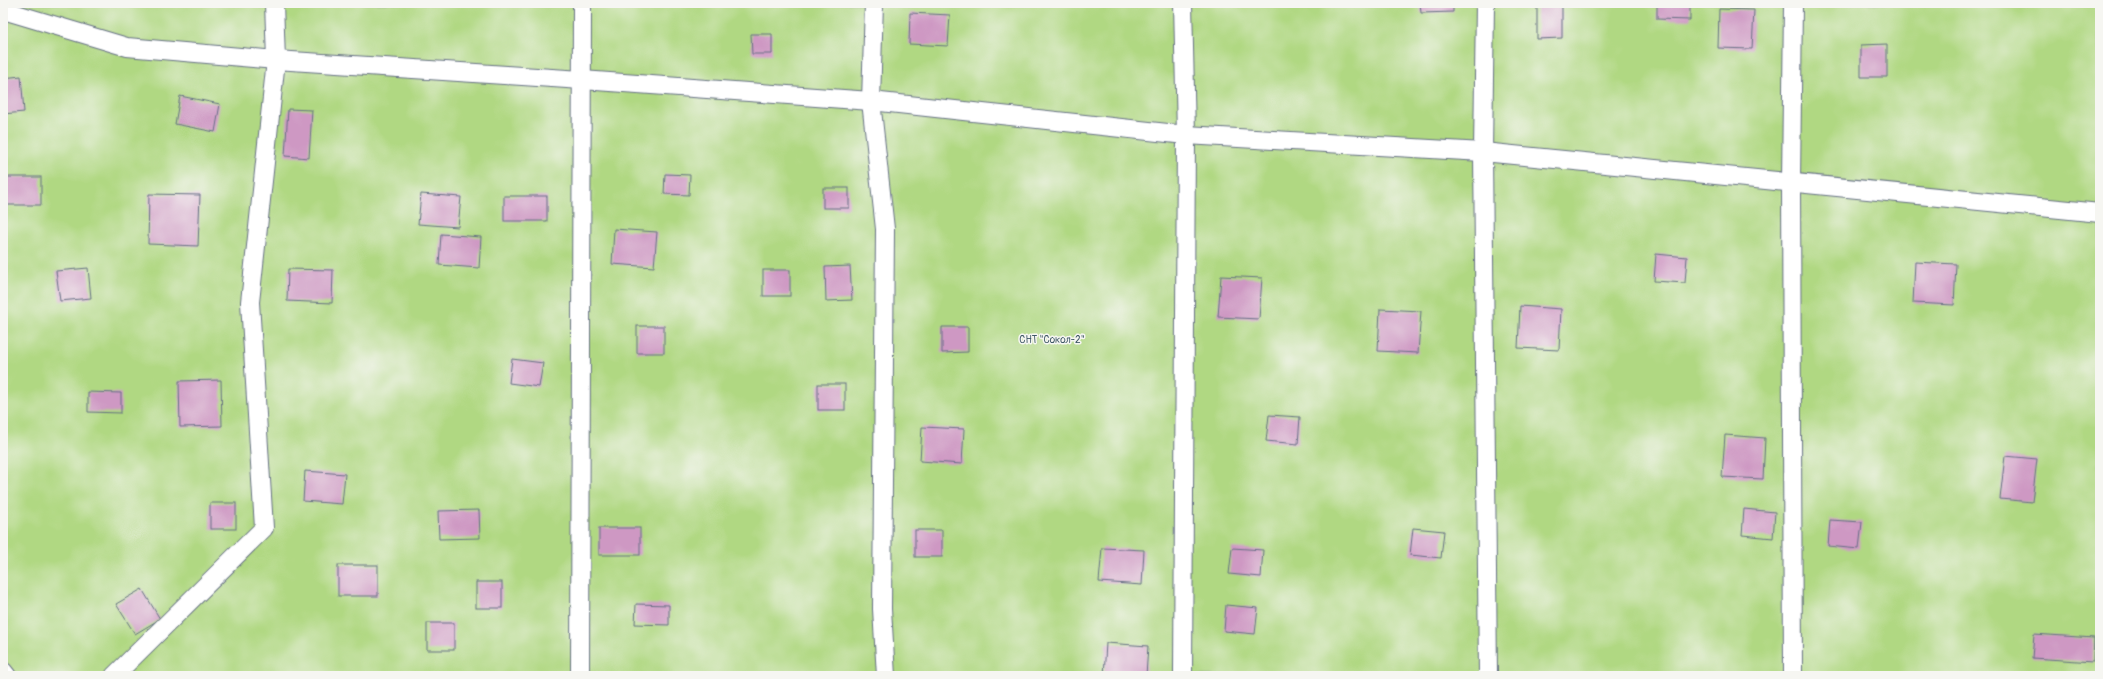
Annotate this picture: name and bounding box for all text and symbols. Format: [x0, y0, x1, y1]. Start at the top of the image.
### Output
park label: СНТ "Сокол-2" [1019, 334, 1085, 346]

